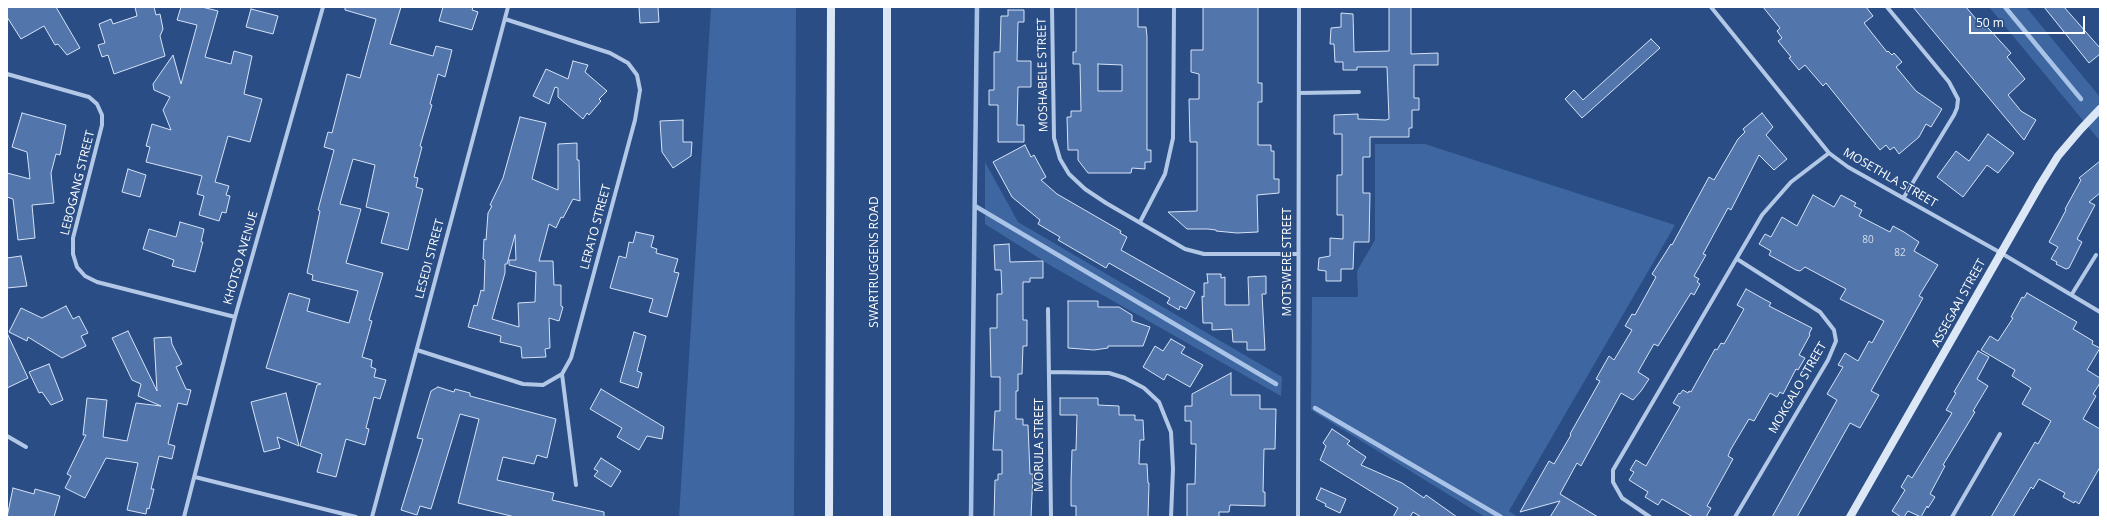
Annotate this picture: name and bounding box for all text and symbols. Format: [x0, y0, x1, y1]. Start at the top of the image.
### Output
scale bar [1971, 8, 2087, 34]
text: 50 m [1976, 14, 2004, 31]
street label: MOSHABELE STREET [1035, 18, 1051, 132]
street label: LEBOGANG STREET [58, 129, 98, 237]
street label: MOSETHLA STREET [1840, 145, 1940, 211]
street label: LERATO STREET [578, 183, 614, 271]
street label: SWARTRUGGENS ROAD [868, 196, 882, 328]
street label: MOTSWERE STREET [1281, 208, 1295, 316]
street label: KHOTSO AVENUE [221, 209, 261, 307]
street label: LESEDI STREET [412, 218, 448, 300]
house number: 80 [1862, 234, 1874, 246]
house number: 82 [1894, 247, 1906, 259]
street label: ASSEGAAI STREET [1929, 257, 1989, 349]
street label: MOKGALO STREET [1766, 340, 1830, 436]
street label: MORULA STREET [1033, 398, 1047, 492]

